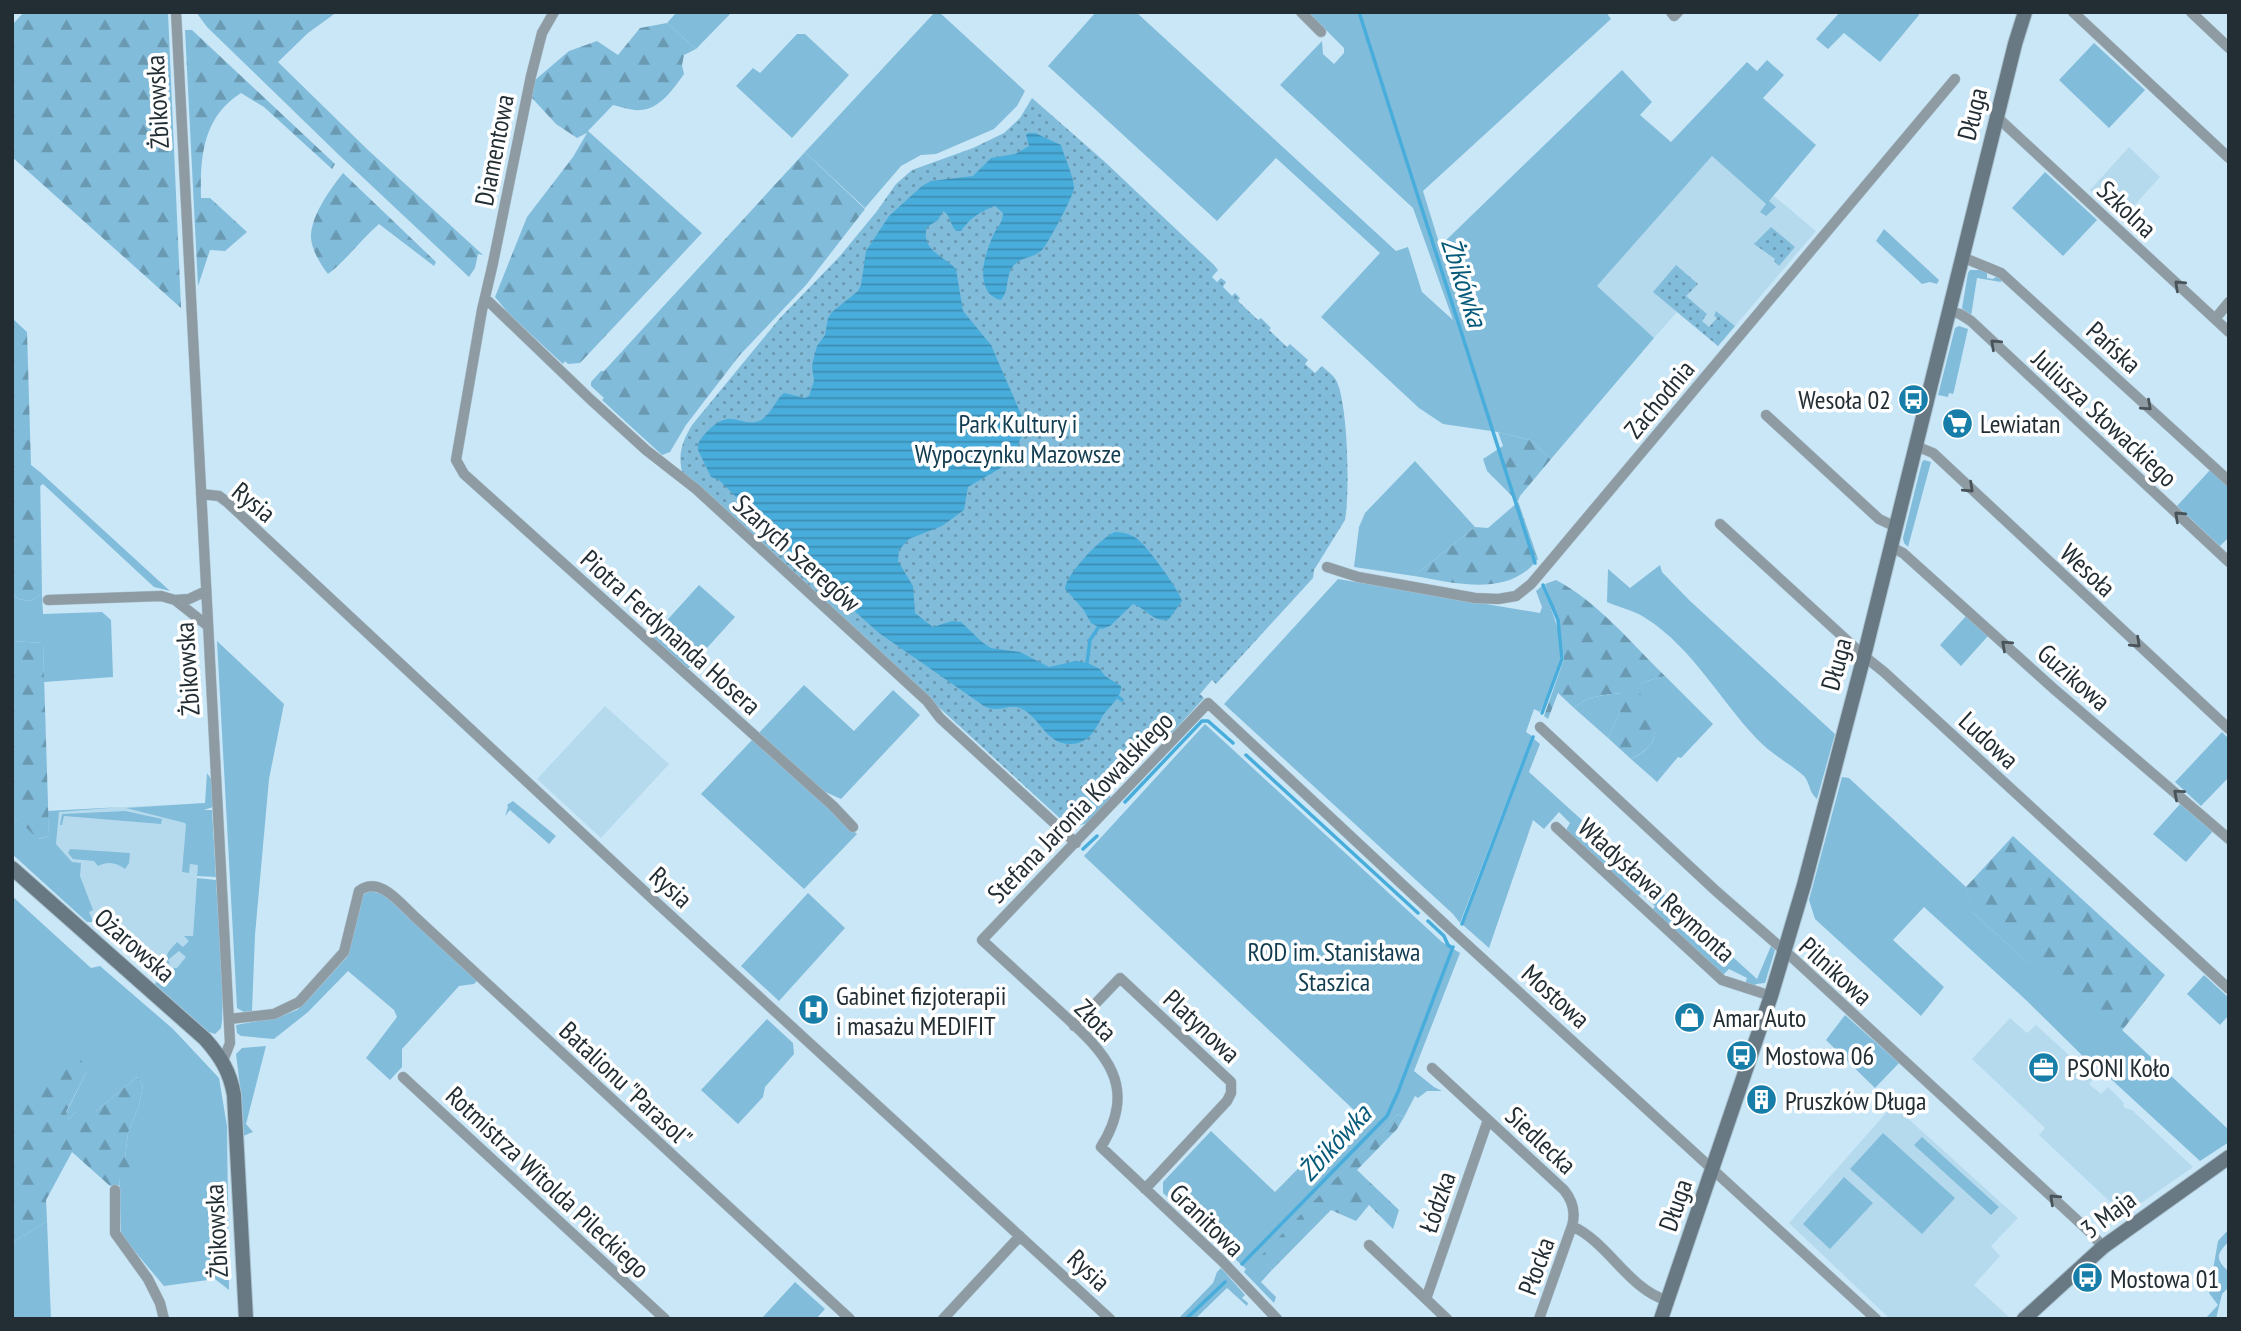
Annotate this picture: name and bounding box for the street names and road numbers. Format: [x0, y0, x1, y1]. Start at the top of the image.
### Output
street label: Żbikowska [138, 54, 176, 150]
street label: Długa [1950, 84, 1994, 144]
street label: Diamentowa [467, 92, 521, 208]
street label: Szkolna [2090, 173, 2164, 245]
street label: Pańska [2080, 314, 2148, 380]
street label: Juliusza Słowackiego [2025, 342, 2184, 494]
street label: Zachodnia [1617, 353, 1701, 445]
street label: Rysia [226, 475, 282, 529]
street label: Szarych Szeregów [726, 487, 868, 619]
street label: Wesoła [2053, 536, 2123, 604]
street label: Piotra Ferdynanda Hosera [574, 542, 768, 722]
street label: Żbikowska [167, 621, 207, 717]
street label: Długa [1813, 634, 1859, 694]
street label: Guzikowa [2031, 636, 2117, 718]
street label: Stefana Jaronia Kowalskiego [980, 704, 1180, 910]
street label: Ludowa [1952, 704, 2026, 776]
street label: Władysława Reymonta [1572, 811, 1742, 969]
street label: Rysia [643, 859, 699, 915]
street label: Ożarowska [88, 901, 182, 989]
street label: Pilnikowa [1793, 930, 1879, 1012]
street label: Mostowa [1515, 957, 1597, 1035]
street label: Platynowa [1157, 982, 1247, 1070]
street label: Złota [1068, 992, 1124, 1048]
street label: Batalionu "Parasol" [553, 1014, 699, 1154]
street label: Rotmistrza Witolda Pileckiego [439, 1079, 657, 1285]
street label: Siedlecka [1499, 1099, 1583, 1181]
street label: Łódzka [1411, 1167, 1463, 1237]
street label: Długa [1651, 1175, 1699, 1235]
street label: Granitowa [1163, 1177, 1251, 1263]
street label: Żbikowska [197, 1183, 235, 1279]
street label: 3 Maja [2074, 1183, 2142, 1245]
street label: Płocka [1510, 1233, 1562, 1299]
street label: Rysia [1061, 1242, 1117, 1298]

